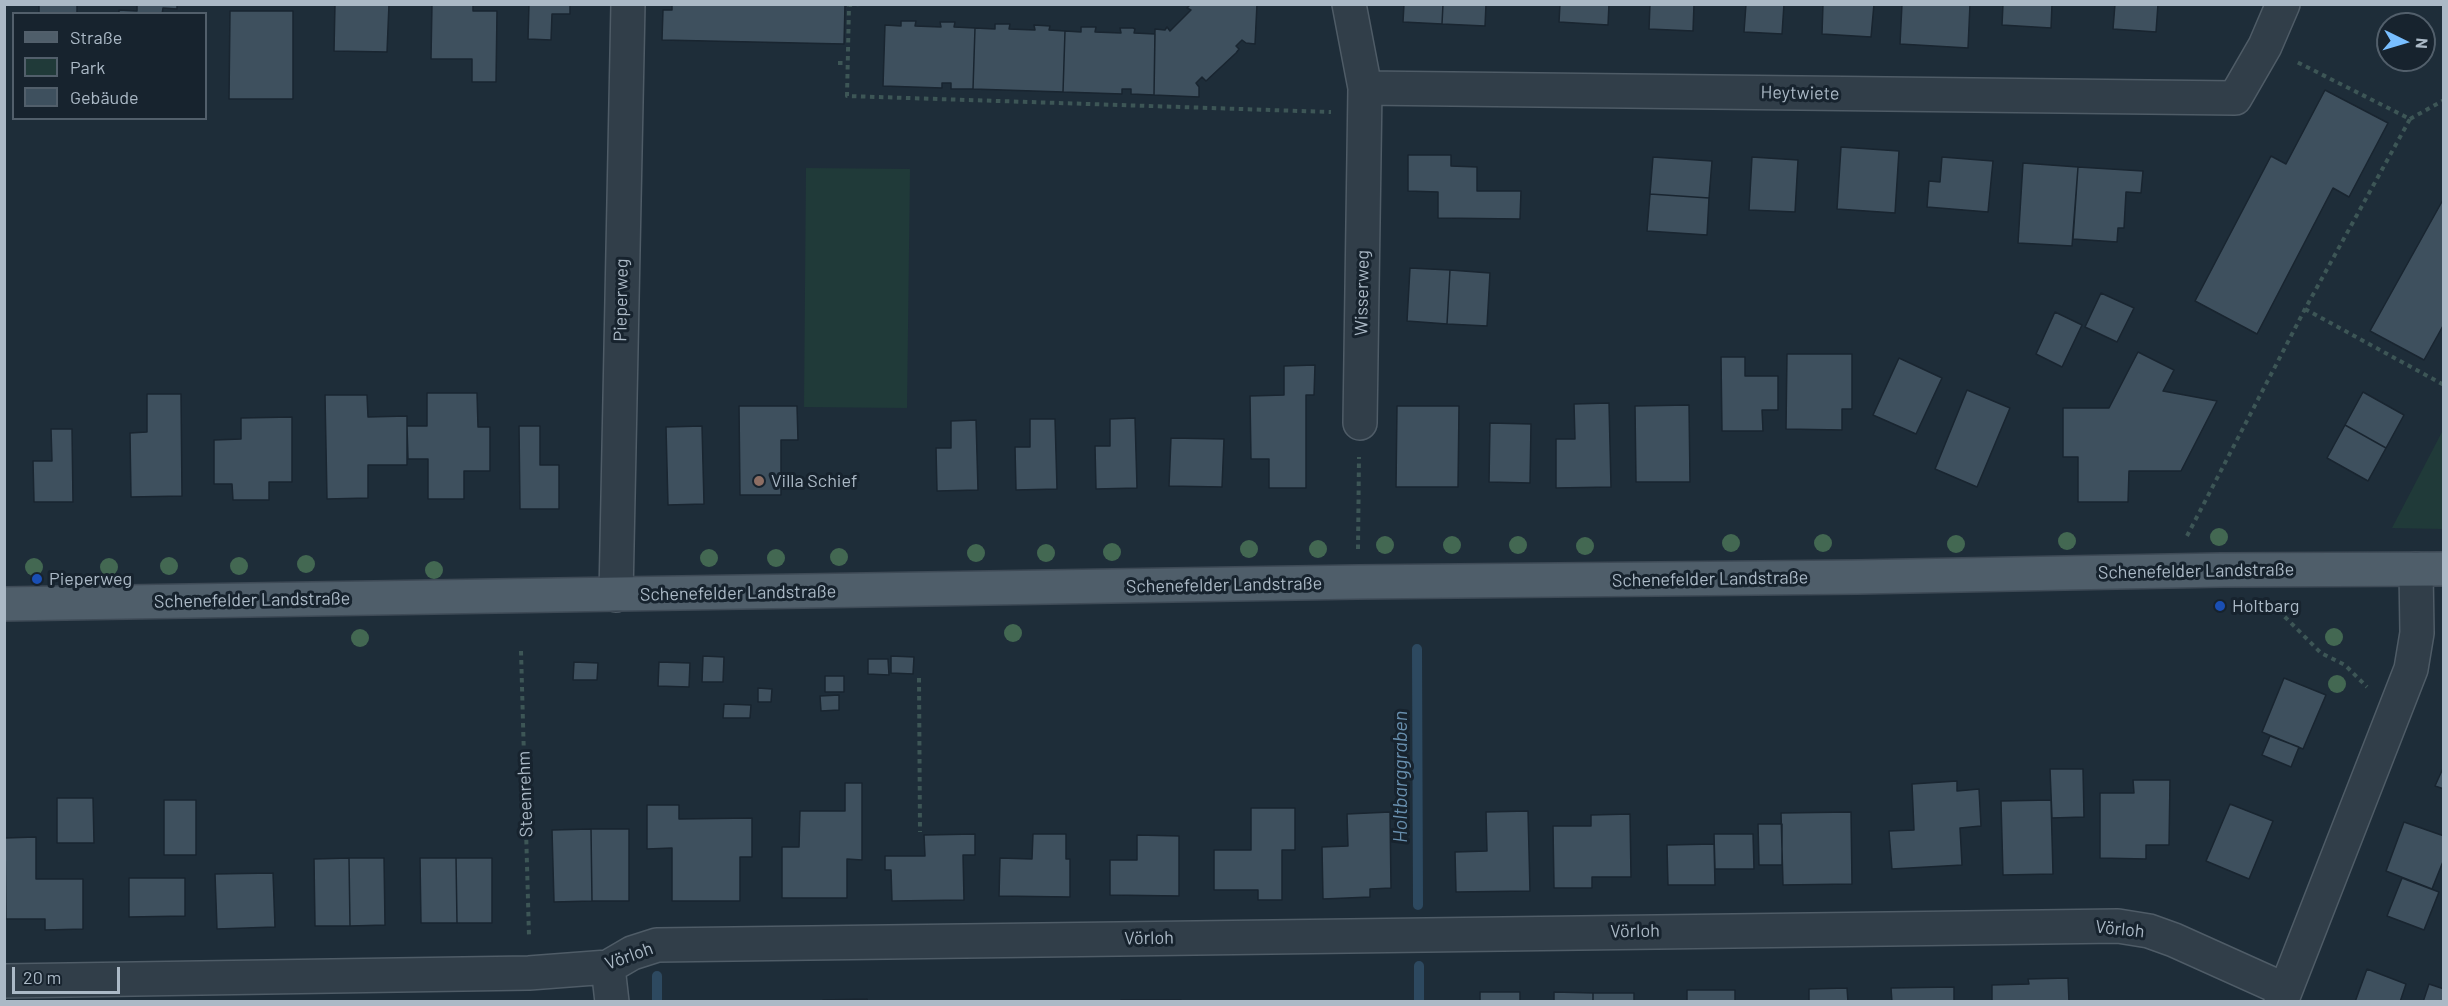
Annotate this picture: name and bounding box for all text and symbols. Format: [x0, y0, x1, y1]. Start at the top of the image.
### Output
legend [12, 12, 207, 120]
north arrow [2376, 12, 2436, 72]
text: Straße [70, 26, 122, 48]
text: N [2413, 37, 2432, 50]
text: Park [70, 56, 105, 78]
street label: Heytwiete [1760, 82, 1840, 104]
text: Gebäude [70, 86, 139, 108]
street label: Wisserweg [1350, 250, 1374, 336]
street label: Pieperweg [609, 258, 633, 342]
place label: Villa Schief [771, 470, 857, 492]
marker: Villa Schief [752, 474, 766, 488]
street label: Schenefelder Landstraße [2098, 558, 2294, 584]
street label: Schenefelder Landstraße [1612, 566, 1808, 592]
place label: Pieperweg [49, 568, 132, 590]
marker: Pieperweg [30, 572, 44, 586]
street label: Schenefelder Landstraße [1126, 572, 1322, 598]
street label: Schenefelder Landstraße [640, 580, 836, 606]
street label: Schenefelder Landstraße [154, 587, 350, 613]
place label: Holtbarg [2232, 595, 2299, 617]
marker: Holtbarg [2213, 599, 2227, 613]
water label: Holtbarggraben [1388, 711, 1412, 843]
street label: Steenrehm [513, 750, 537, 838]
street label: Vörloh [2094, 916, 2146, 942]
street label: Vörloh [1610, 920, 1660, 942]
street label: Vörloh [1124, 927, 1174, 949]
street label: Vörloh [602, 937, 656, 975]
scale bar [15, 955, 123, 993]
text: 20 m [23, 966, 61, 988]

